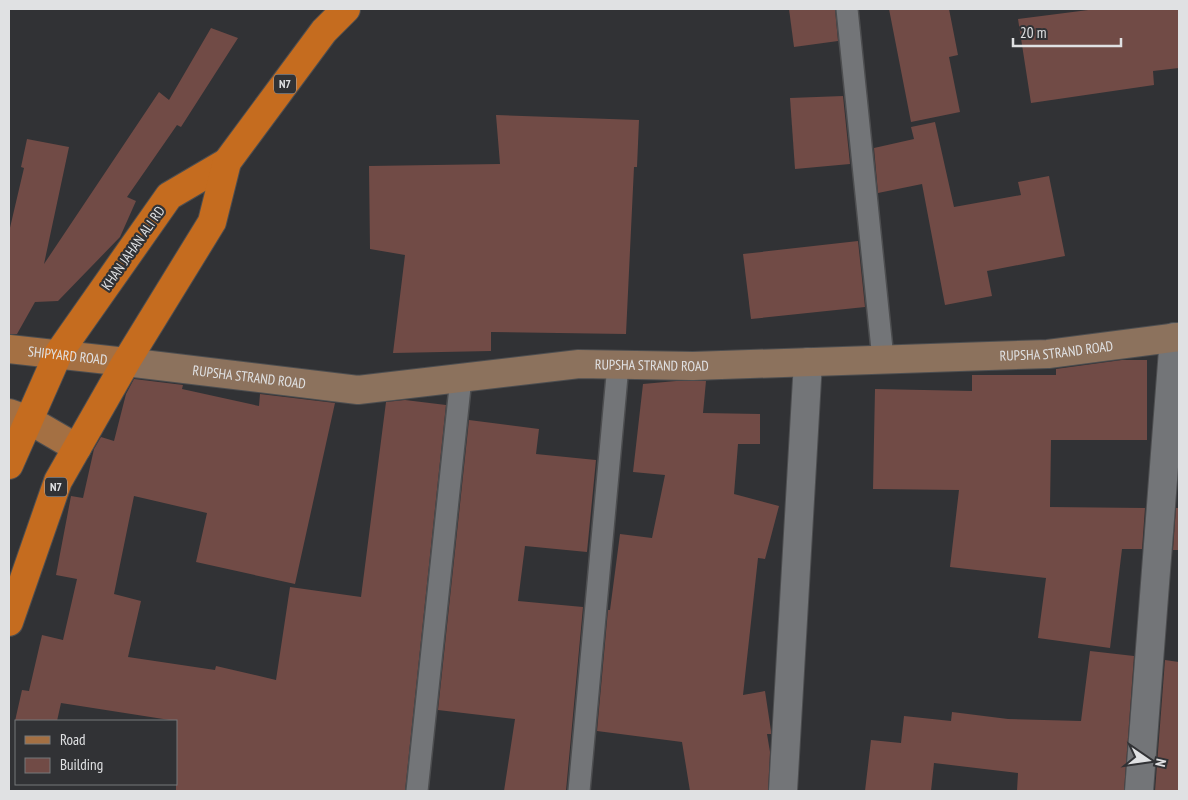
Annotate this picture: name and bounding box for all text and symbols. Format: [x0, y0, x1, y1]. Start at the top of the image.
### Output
scale bar [1013, 15, 1120, 47]
text: 20 m [1020, 23, 1046, 42]
road number: N7 [274, 74, 296, 94]
street label: KHAN JAHAN ALI RD [97, 202, 169, 294]
street label: RUPSHA STRAND ROAD [999, 337, 1114, 365]
street label: SHIPYARD ROAD [27, 342, 108, 369]
street label: RUPSHA STRAND ROAD [595, 355, 709, 375]
street label: RUPSHA STRAND ROAD [191, 361, 307, 393]
road number: N7 [45, 478, 67, 497]
legend [15, 720, 178, 785]
text: Road [60, 730, 86, 749]
north arrow [1123, 735, 1173, 785]
text: Building [60, 755, 103, 774]
text: N [1151, 757, 1170, 769]

